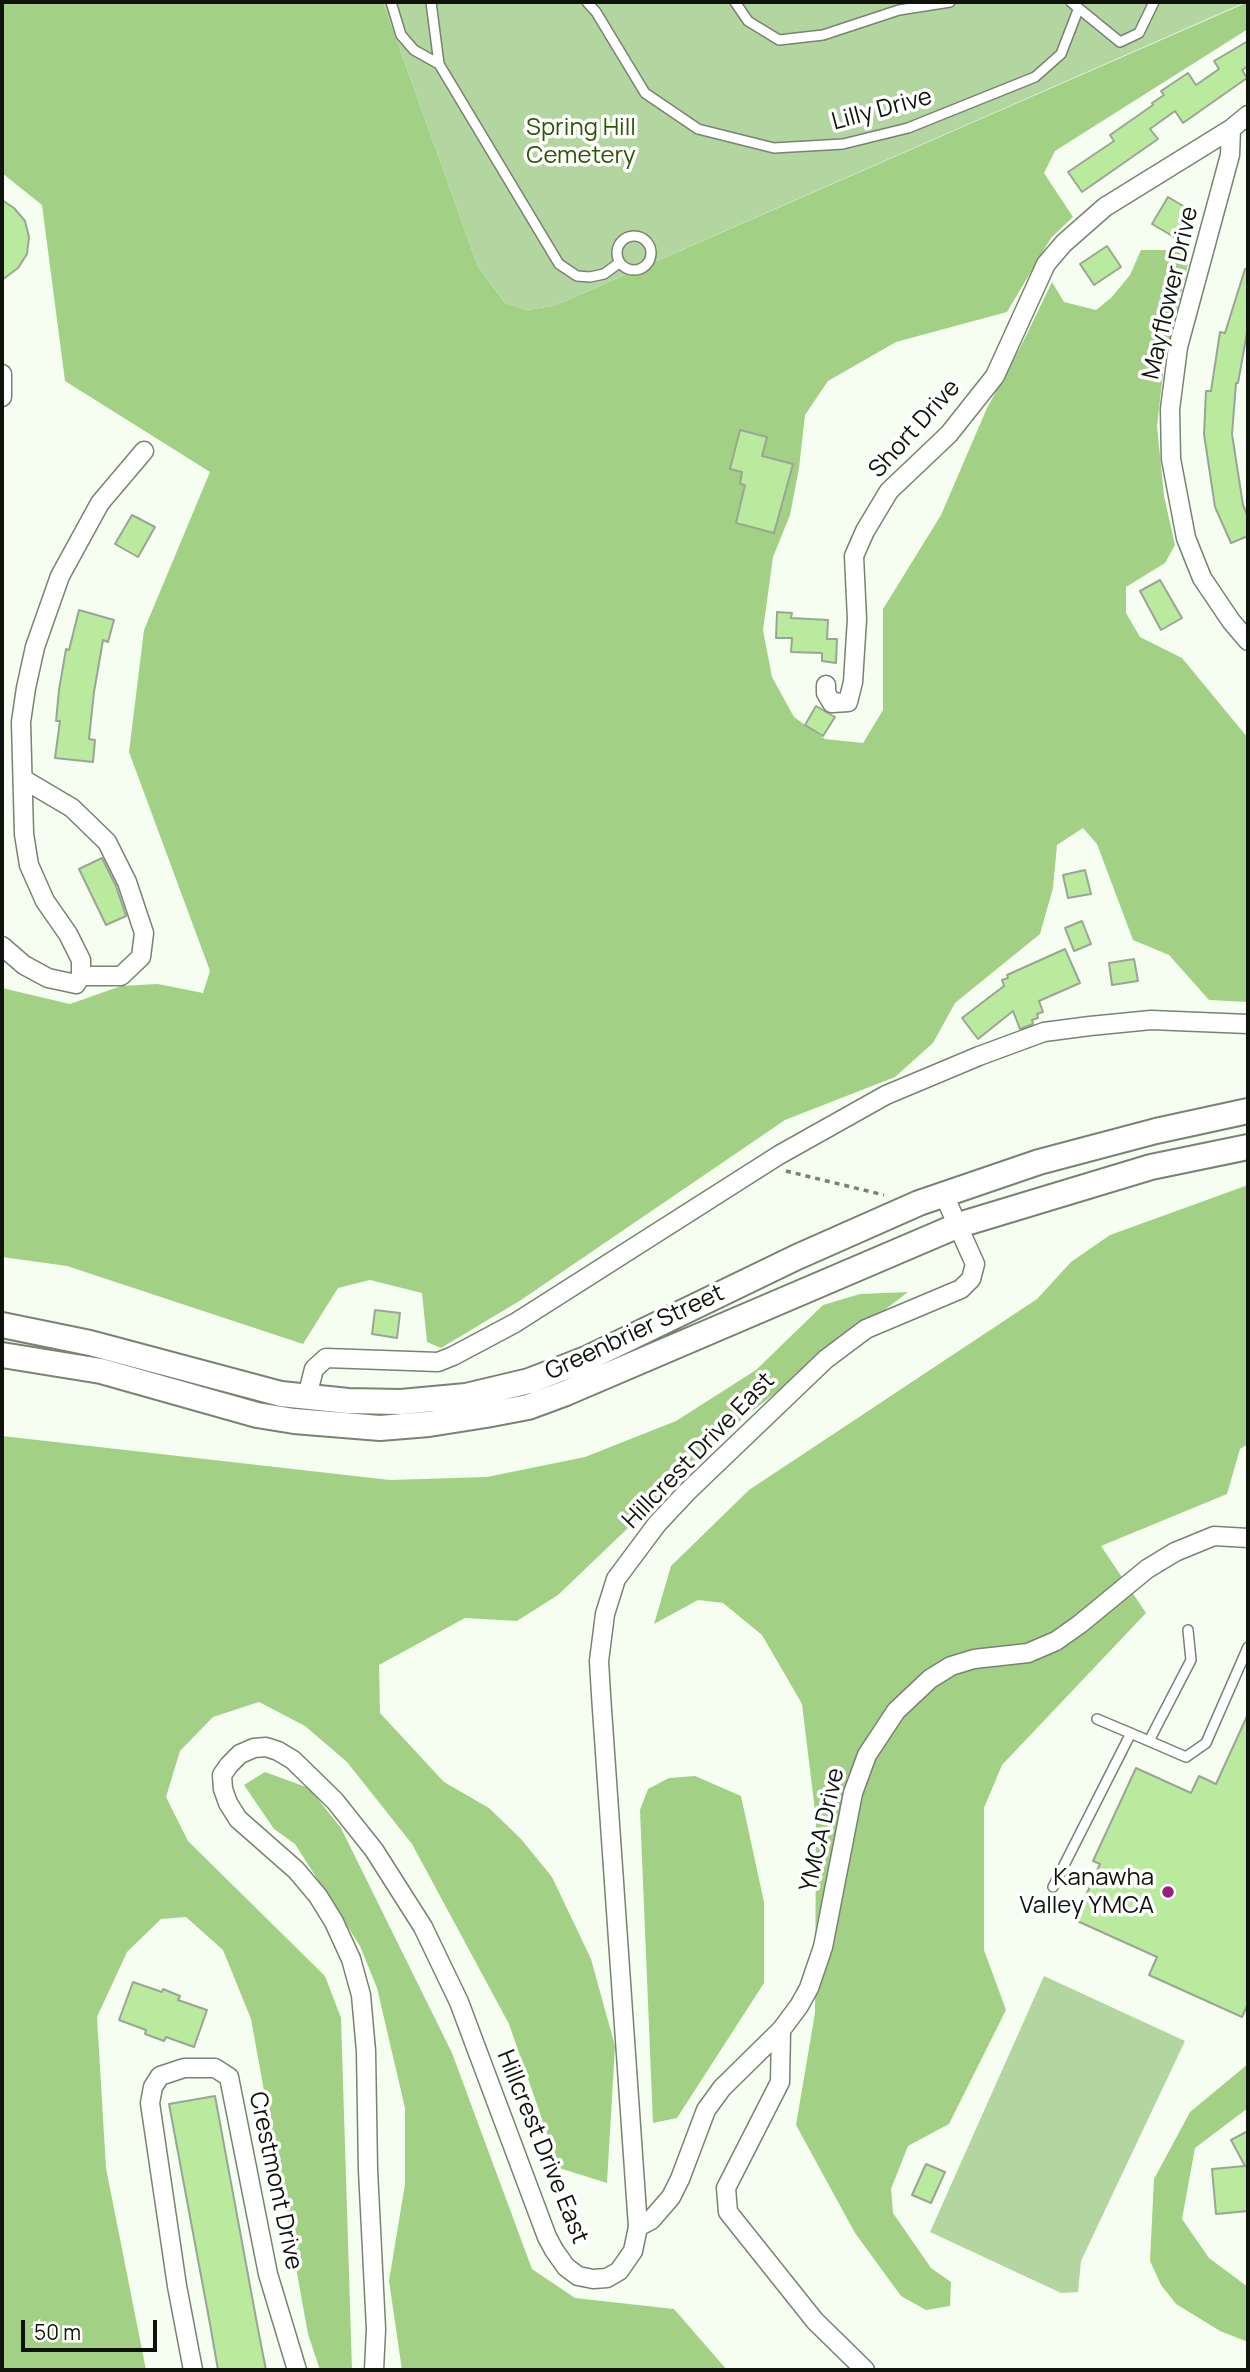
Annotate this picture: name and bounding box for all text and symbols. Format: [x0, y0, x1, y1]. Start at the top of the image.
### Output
street label: Lilly Drive [829, 83, 935, 137]
park label: Spring Hill Cemetery [526, 114, 636, 170]
street label: Mayflower Drive [1137, 204, 1205, 382]
street label: Short Drive [863, 374, 967, 484]
street label: Greenbrier Street [541, 1279, 729, 1387]
street label: Hillcrest Drive East [617, 1367, 781, 1535]
street label: YMCA Drive [795, 1765, 851, 1895]
place label: Kanawha Valley YMCA [1019, 1864, 1154, 1920]
marker: Kanawha Valley YMCA [1160, 1884, 1176, 1900]
street label: Hillcrest Drive East [490, 2046, 594, 2248]
street label: Crestmont Drive [242, 2089, 308, 2273]
scale bar [24, 2306, 161, 2350]
text: 50 m [34, 2318, 81, 2346]

